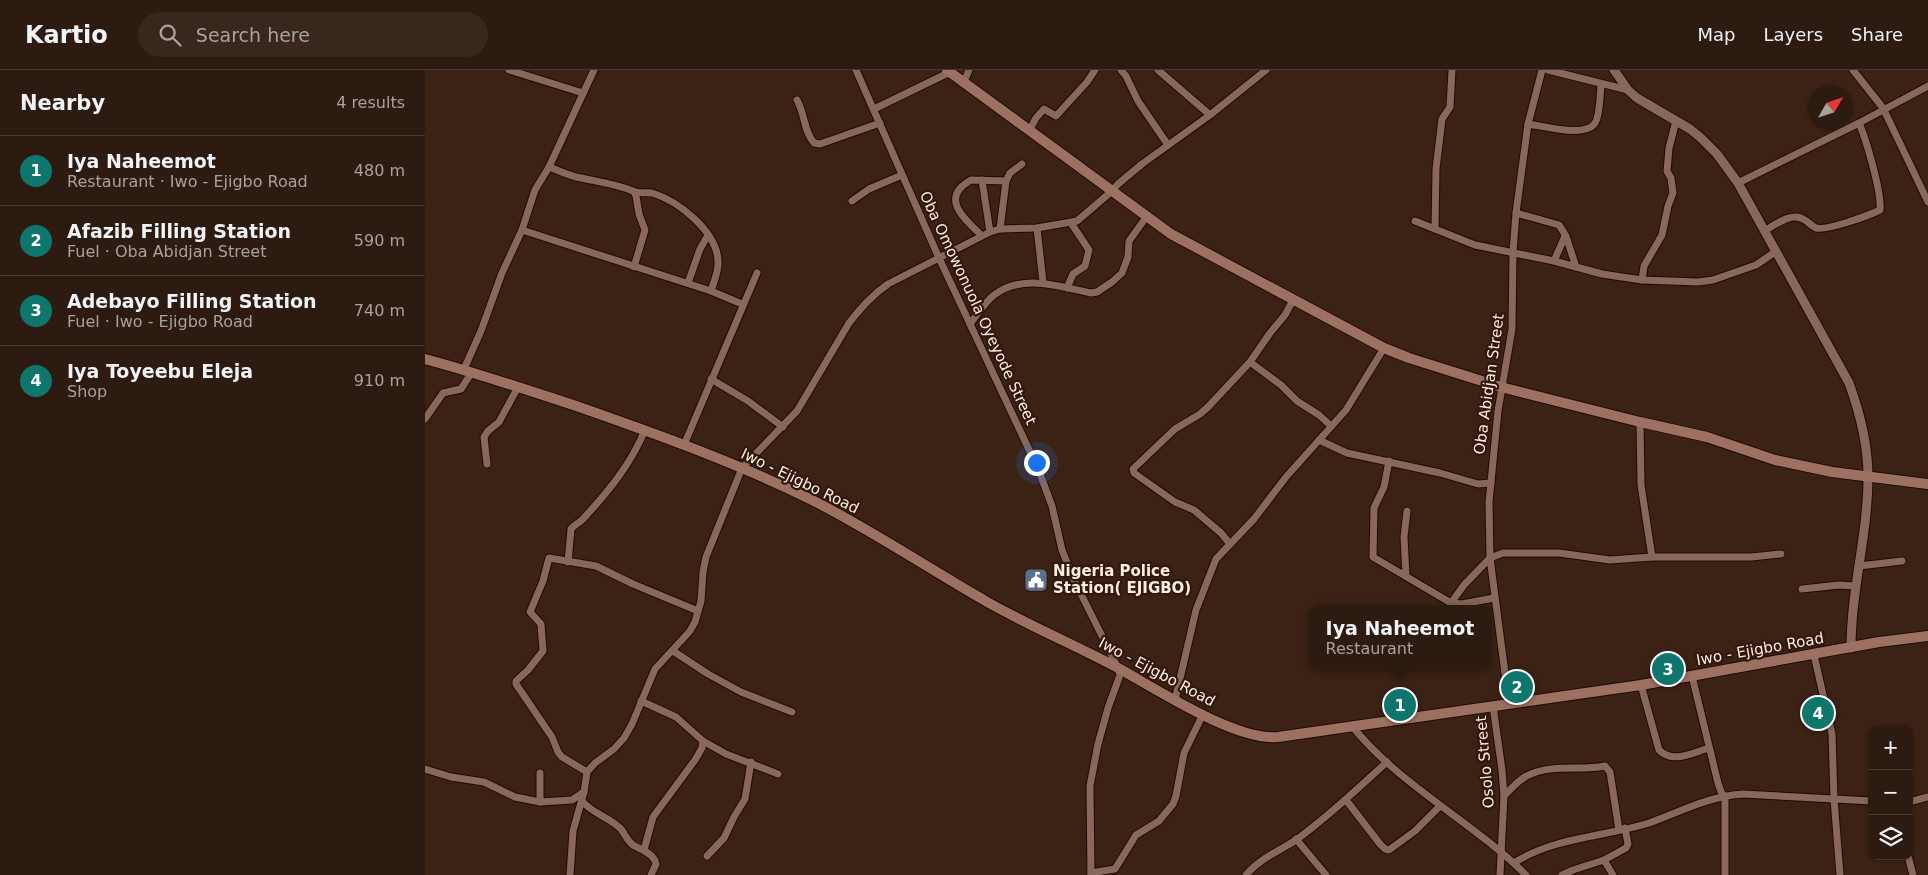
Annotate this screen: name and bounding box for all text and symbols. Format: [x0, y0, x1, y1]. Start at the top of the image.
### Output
search box [138, 12, 488, 57]
text: Kartio [25, 21, 108, 49]
icon: search [156, 21, 184, 49]
text: Search here [196, 24, 310, 46]
text: Map [1697, 24, 1735, 45]
text: Layers [1763, 24, 1823, 45]
text: Share [1851, 24, 1903, 45]
north arrow [1808, 85, 1853, 130]
text: Nearby [20, 91, 105, 115]
text: 4 results [336, 93, 405, 112]
text: Iya Naheemot [67, 150, 216, 172]
text: 1 [30, 161, 42, 180]
text: 480 m [354, 161, 405, 180]
text: Restaurant · Iwo - Ejigbo Road [67, 172, 308, 191]
street label: Oba Omowonuola Oyeyode Street [916, 188, 1040, 428]
text: Afazib Filling Station [67, 220, 291, 242]
text: 2 [30, 231, 42, 250]
text: 590 m [354, 231, 405, 250]
text: Fuel · Oba Abidjan Street [67, 242, 266, 261]
text: Adebayo Filling Station [67, 290, 317, 312]
text: 3 [30, 301, 42, 320]
text: 740 m [354, 301, 405, 320]
text: Fuel · Iwo - Ejigbo Road [67, 312, 253, 331]
street label: Oba Abidjan Street [1470, 312, 1508, 456]
text: Iya Toyeebu Eleja [67, 360, 253, 382]
text: 4 [30, 371, 42, 390]
text: 910 m [354, 371, 405, 390]
text: Shop [67, 382, 107, 401]
street label: Iwo - Ejigbo Road [738, 445, 862, 517]
your location [1024, 450, 1050, 476]
place label: Nigeria Police Station( EJIGBO) [1053, 562, 1191, 597]
public building icon: Nigeria Police Station( EJIGBO) [1023, 567, 1049, 593]
popup [1309, 605, 1491, 670]
text: Iya Naheemot [1326, 617, 1474, 639]
street label: Iwo - Ejigbo Road [1695, 629, 1825, 669]
street label: Iwo - Ejigbo Road [1096, 634, 1218, 710]
text: Restaurant [1326, 639, 1413, 658]
pin: 3 [1652, 650, 1684, 688]
pin: 2 [1501, 668, 1533, 706]
pin: 1 [1384, 686, 1416, 724]
pin: 4 [1802, 694, 1834, 732]
street label: Osolo Street [1472, 715, 1498, 809]
map controls [1868, 725, 1913, 860]
button: + [1868, 725, 1913, 770]
button: − [1868, 770, 1913, 815]
button: layers [1868, 815, 1913, 860]

